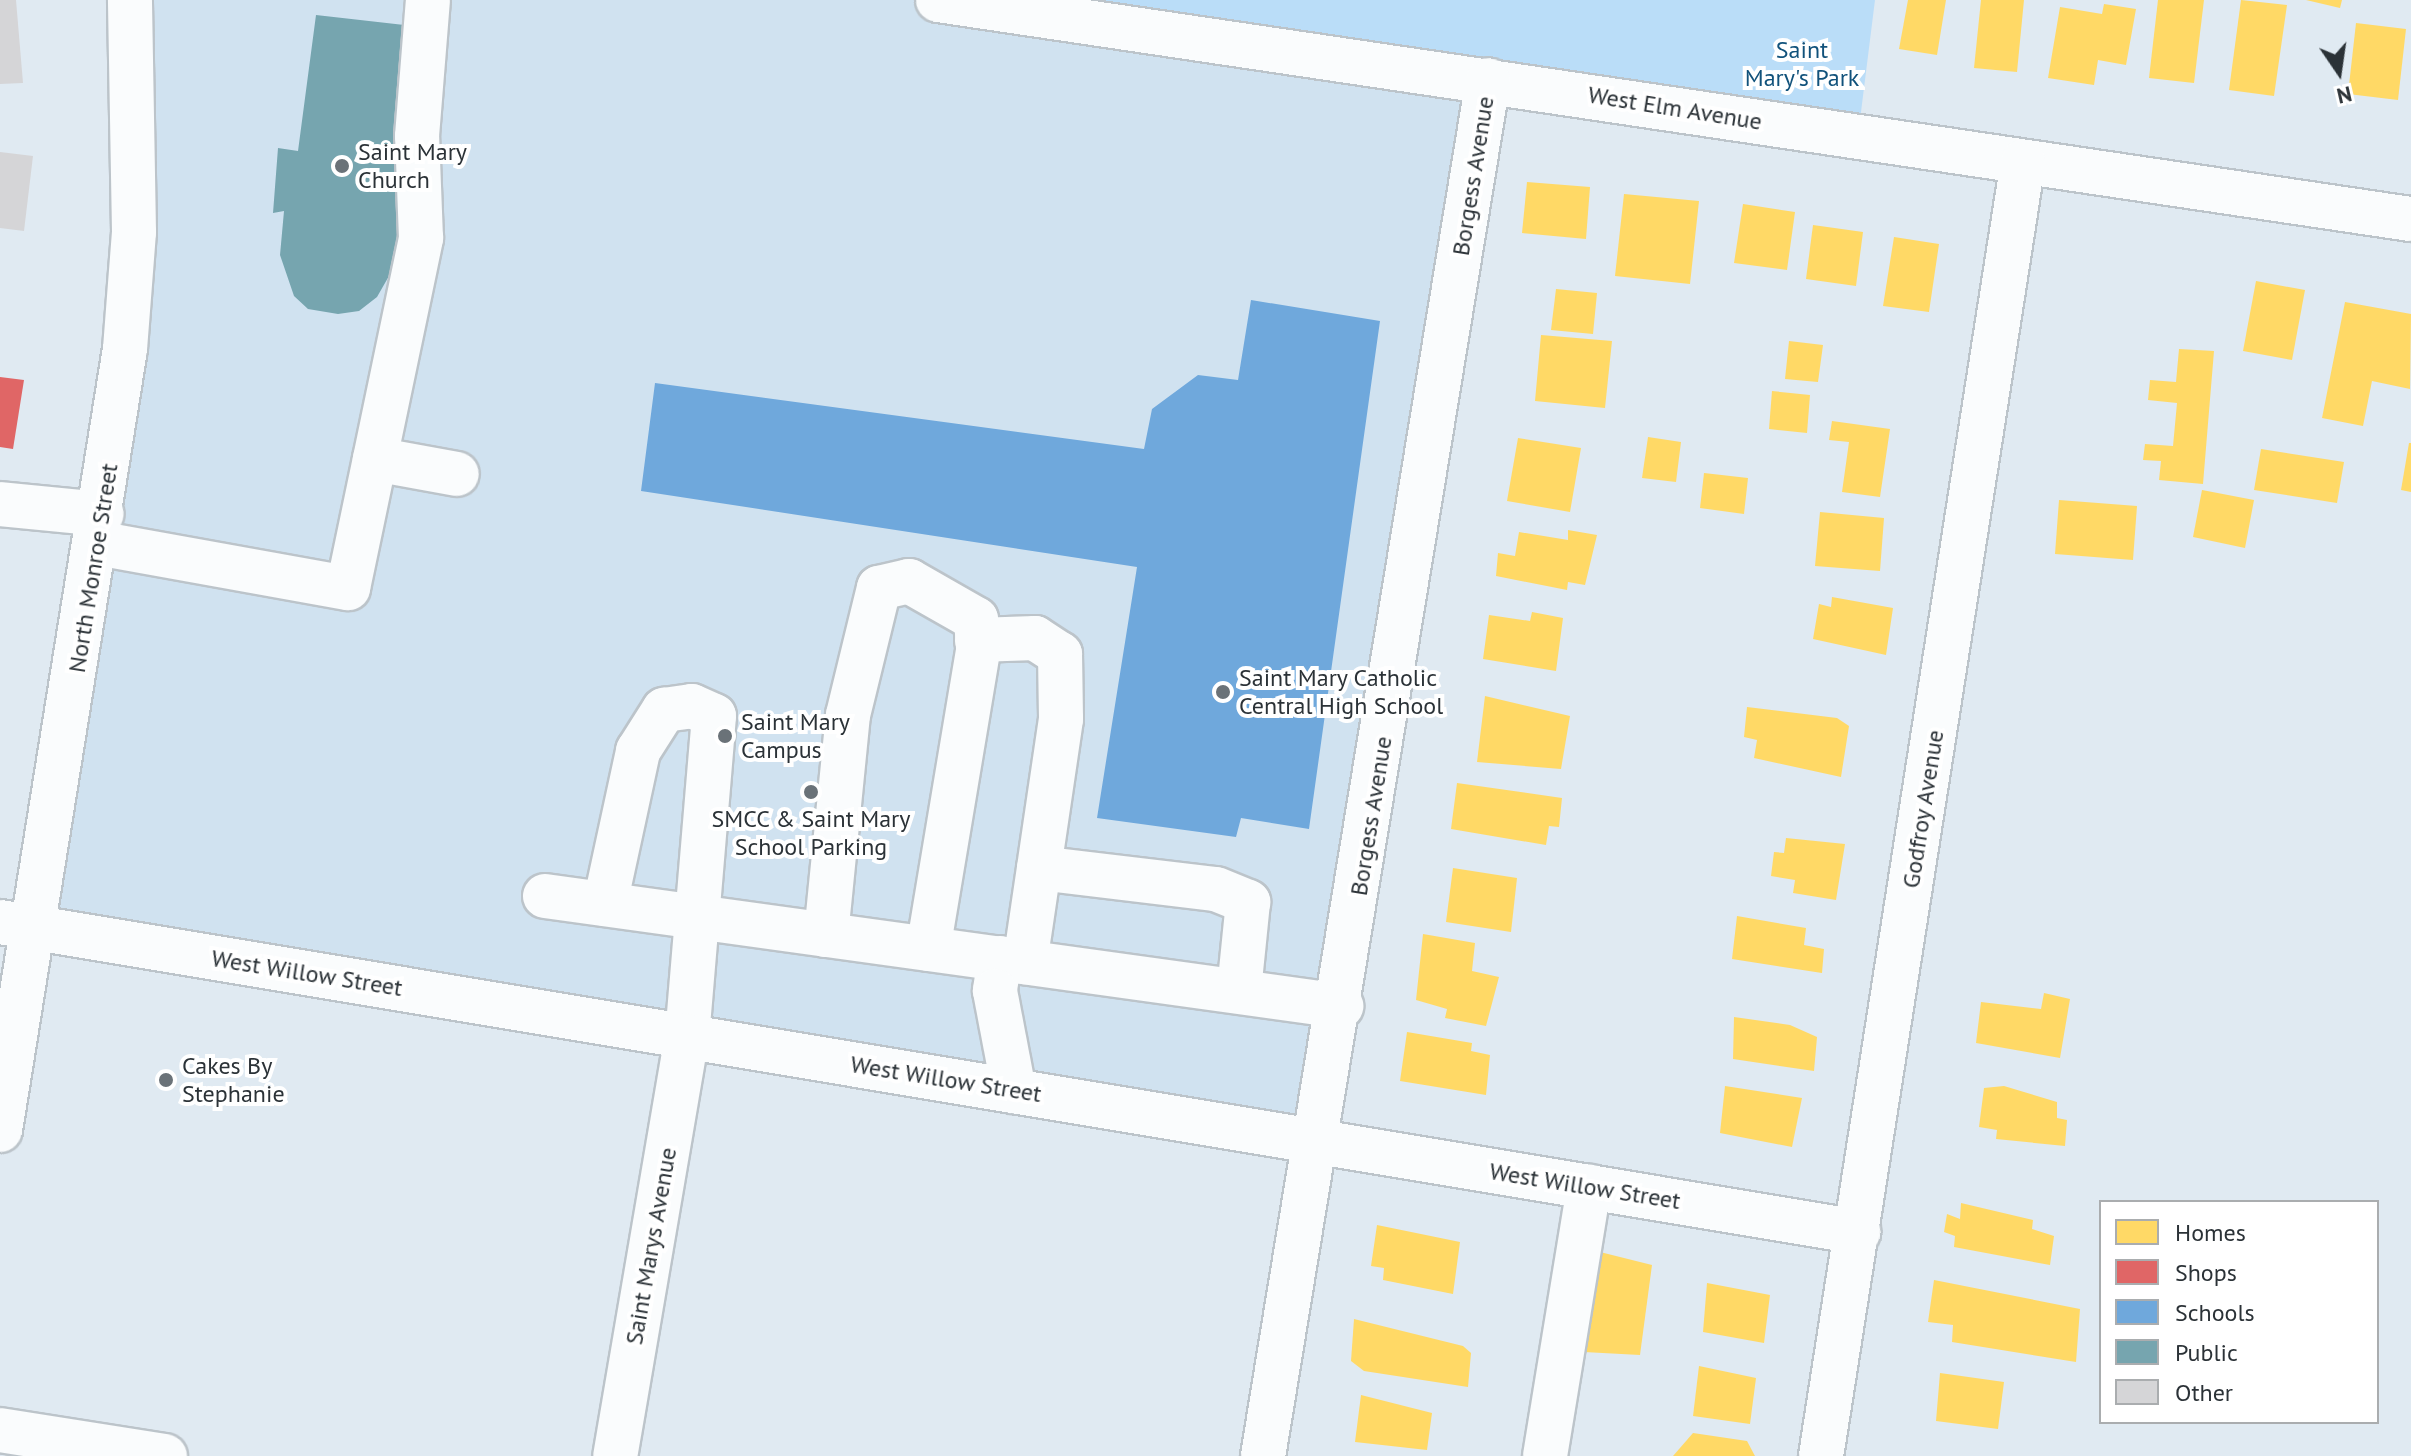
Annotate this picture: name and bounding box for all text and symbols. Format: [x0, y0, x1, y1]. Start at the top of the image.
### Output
north arrow [2299, 32, 2379, 112]
park label: Saint Mary's Park [1745, 36, 1859, 92]
street label: West Elm Avenue [1586, 80, 1764, 136]
text: N [2334, 80, 2355, 111]
street label: Borgess Avenue [1446, 94, 1500, 258]
place label: Saint Mary Church [358, 138, 467, 194]
marker: Saint Mary Church [333, 157, 351, 175]
street label: North Monroe Street [62, 461, 124, 675]
place label: Saint Mary Catholic Central High School [1239, 664, 1443, 720]
marker: Saint Mary Catholic Central High School [1214, 683, 1232, 701]
place label: Saint Mary Campus [741, 708, 850, 764]
marker: Saint Mary Campus [716, 727, 734, 745]
street label: Godfroy Avenue [1896, 727, 1950, 891]
street label: Borgess Avenue [1344, 734, 1398, 898]
marker: SMCC & Saint Mary School Parking [802, 783, 820, 801]
place label: SMCC & Saint Mary School Parking [711, 805, 911, 861]
street label: West Willow Street [209, 944, 405, 1002]
street label: West Willow Street [848, 1050, 1044, 1108]
place label: Cakes By Stephanie [182, 1052, 285, 1108]
marker: Cakes By Stephanie [157, 1071, 175, 1089]
street label: Saint Marys Avenue [619, 1145, 683, 1347]
street label: West Willow Street [1487, 1157, 1683, 1215]
legend [2099, 1200, 2379, 1424]
text: Homes [2175, 1217, 2246, 1248]
text: Shops [2175, 1257, 2237, 1288]
text: Schools [2175, 1297, 2255, 1328]
text: Public [2175, 1337, 2238, 1368]
text: Other [2175, 1377, 2233, 1408]

